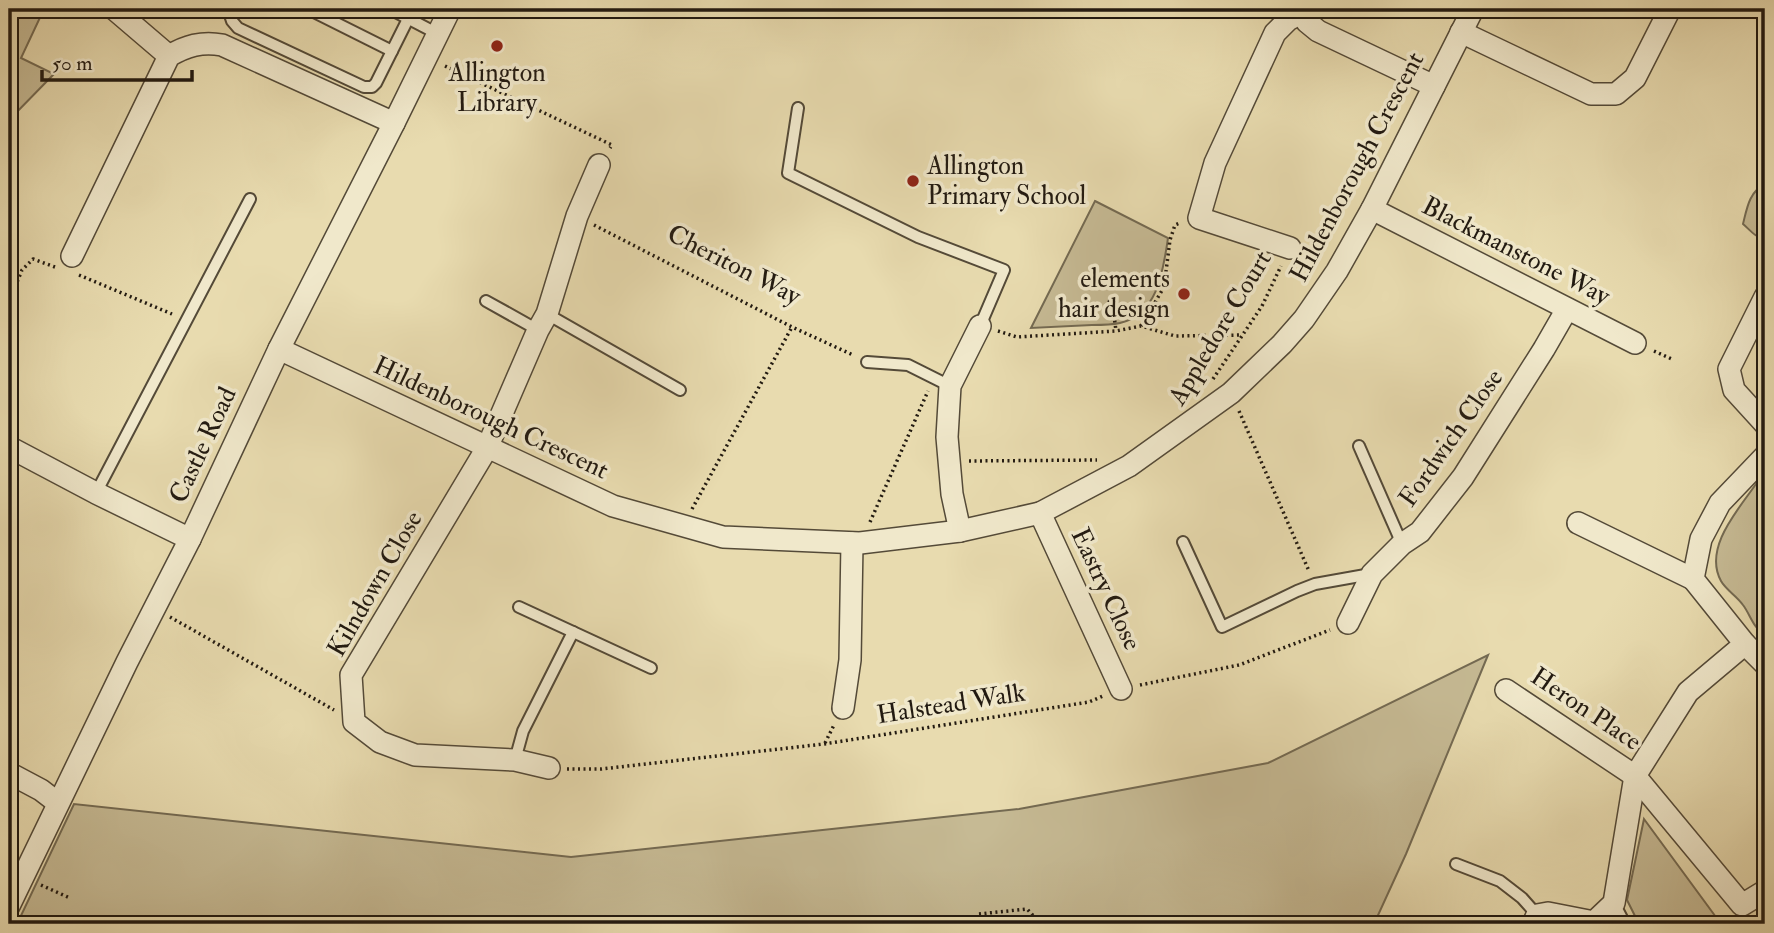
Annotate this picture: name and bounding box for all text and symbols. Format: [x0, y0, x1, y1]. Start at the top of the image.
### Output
scale bar [42, 38, 192, 82]
marker: Allington Library [489, 38, 505, 54]
street label: Hildenborough Crescent [1283, 47, 1431, 287]
text: 50 m [52, 50, 93, 77]
place label: Allington Library [447, 57, 546, 119]
place label: Allington Primary School [926, 150, 1087, 212]
marker: Allington Primary School [905, 173, 921, 189]
street label: Blackmanstone Way [1417, 190, 1616, 312]
street label: Cheriton Way [662, 218, 807, 313]
street label: Appledore Court [1161, 245, 1279, 412]
place label: elements hair design [1058, 263, 1170, 325]
marker: elements hair design [1176, 286, 1192, 302]
street label: Hildenborough Crescent [368, 349, 614, 487]
street label: Fordwich Close [1392, 363, 1510, 513]
street label: Castle Road [162, 382, 244, 508]
street label: Kilndown Close [320, 505, 430, 663]
street label: Eastry Close [1064, 523, 1148, 655]
street label: Heron Place [1524, 660, 1648, 758]
street label: Halstead Walk [875, 676, 1028, 732]

